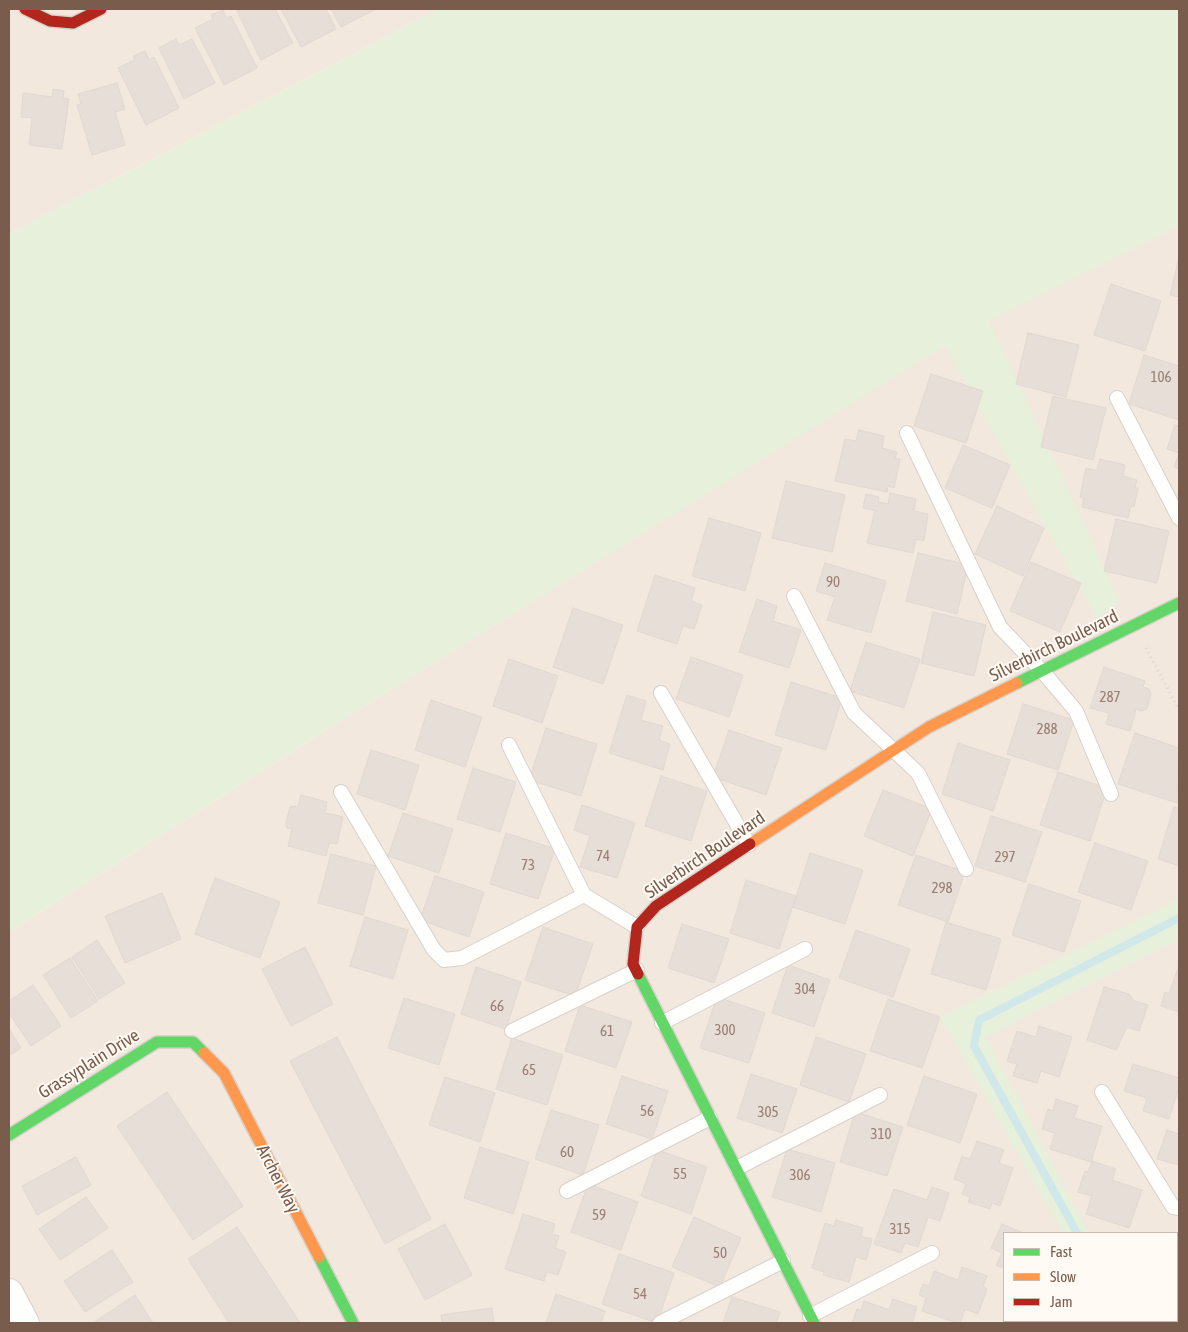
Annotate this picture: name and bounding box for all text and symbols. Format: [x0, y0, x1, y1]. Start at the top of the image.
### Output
house number: 106 [1150, 368, 1172, 386]
house number: 90 [826, 573, 840, 591]
street label: Silverbirch Boulevard [986, 605, 1122, 687]
house number: 287 [1099, 688, 1121, 706]
house number: 288 [1036, 720, 1058, 738]
street label: Silverbirch Boulevard [641, 807, 769, 903]
house number: 74 [596, 847, 610, 865]
house number: 297 [994, 848, 1016, 866]
house number: 73 [521, 856, 535, 874]
house number: 298 [931, 879, 953, 897]
house number: 304 [794, 980, 816, 998]
house number: 66 [490, 997, 504, 1015]
house number: 300 [714, 1021, 736, 1039]
house number: 61 [600, 1022, 614, 1040]
street label: Grassyplain Drive [35, 1024, 143, 1104]
house number: 65 [522, 1061, 536, 1079]
house number: 56 [640, 1102, 654, 1120]
house number: 305 [757, 1103, 779, 1121]
house number: 310 [870, 1125, 892, 1143]
street label: Archer Way [252, 1141, 304, 1217]
house number: 60 [560, 1143, 574, 1161]
house number: 55 [673, 1165, 687, 1183]
house number: 306 [789, 1166, 811, 1184]
house number: 59 [592, 1206, 606, 1224]
house number: 315 [889, 1220, 911, 1238]
legend [1003, 1232, 1178, 1322]
text: Fast [1050, 1243, 1072, 1260]
house number: 50 [713, 1244, 727, 1262]
text: Slow [1050, 1268, 1076, 1285]
house number: 54 [633, 1285, 647, 1303]
text: Jam [1050, 1293, 1073, 1310]

